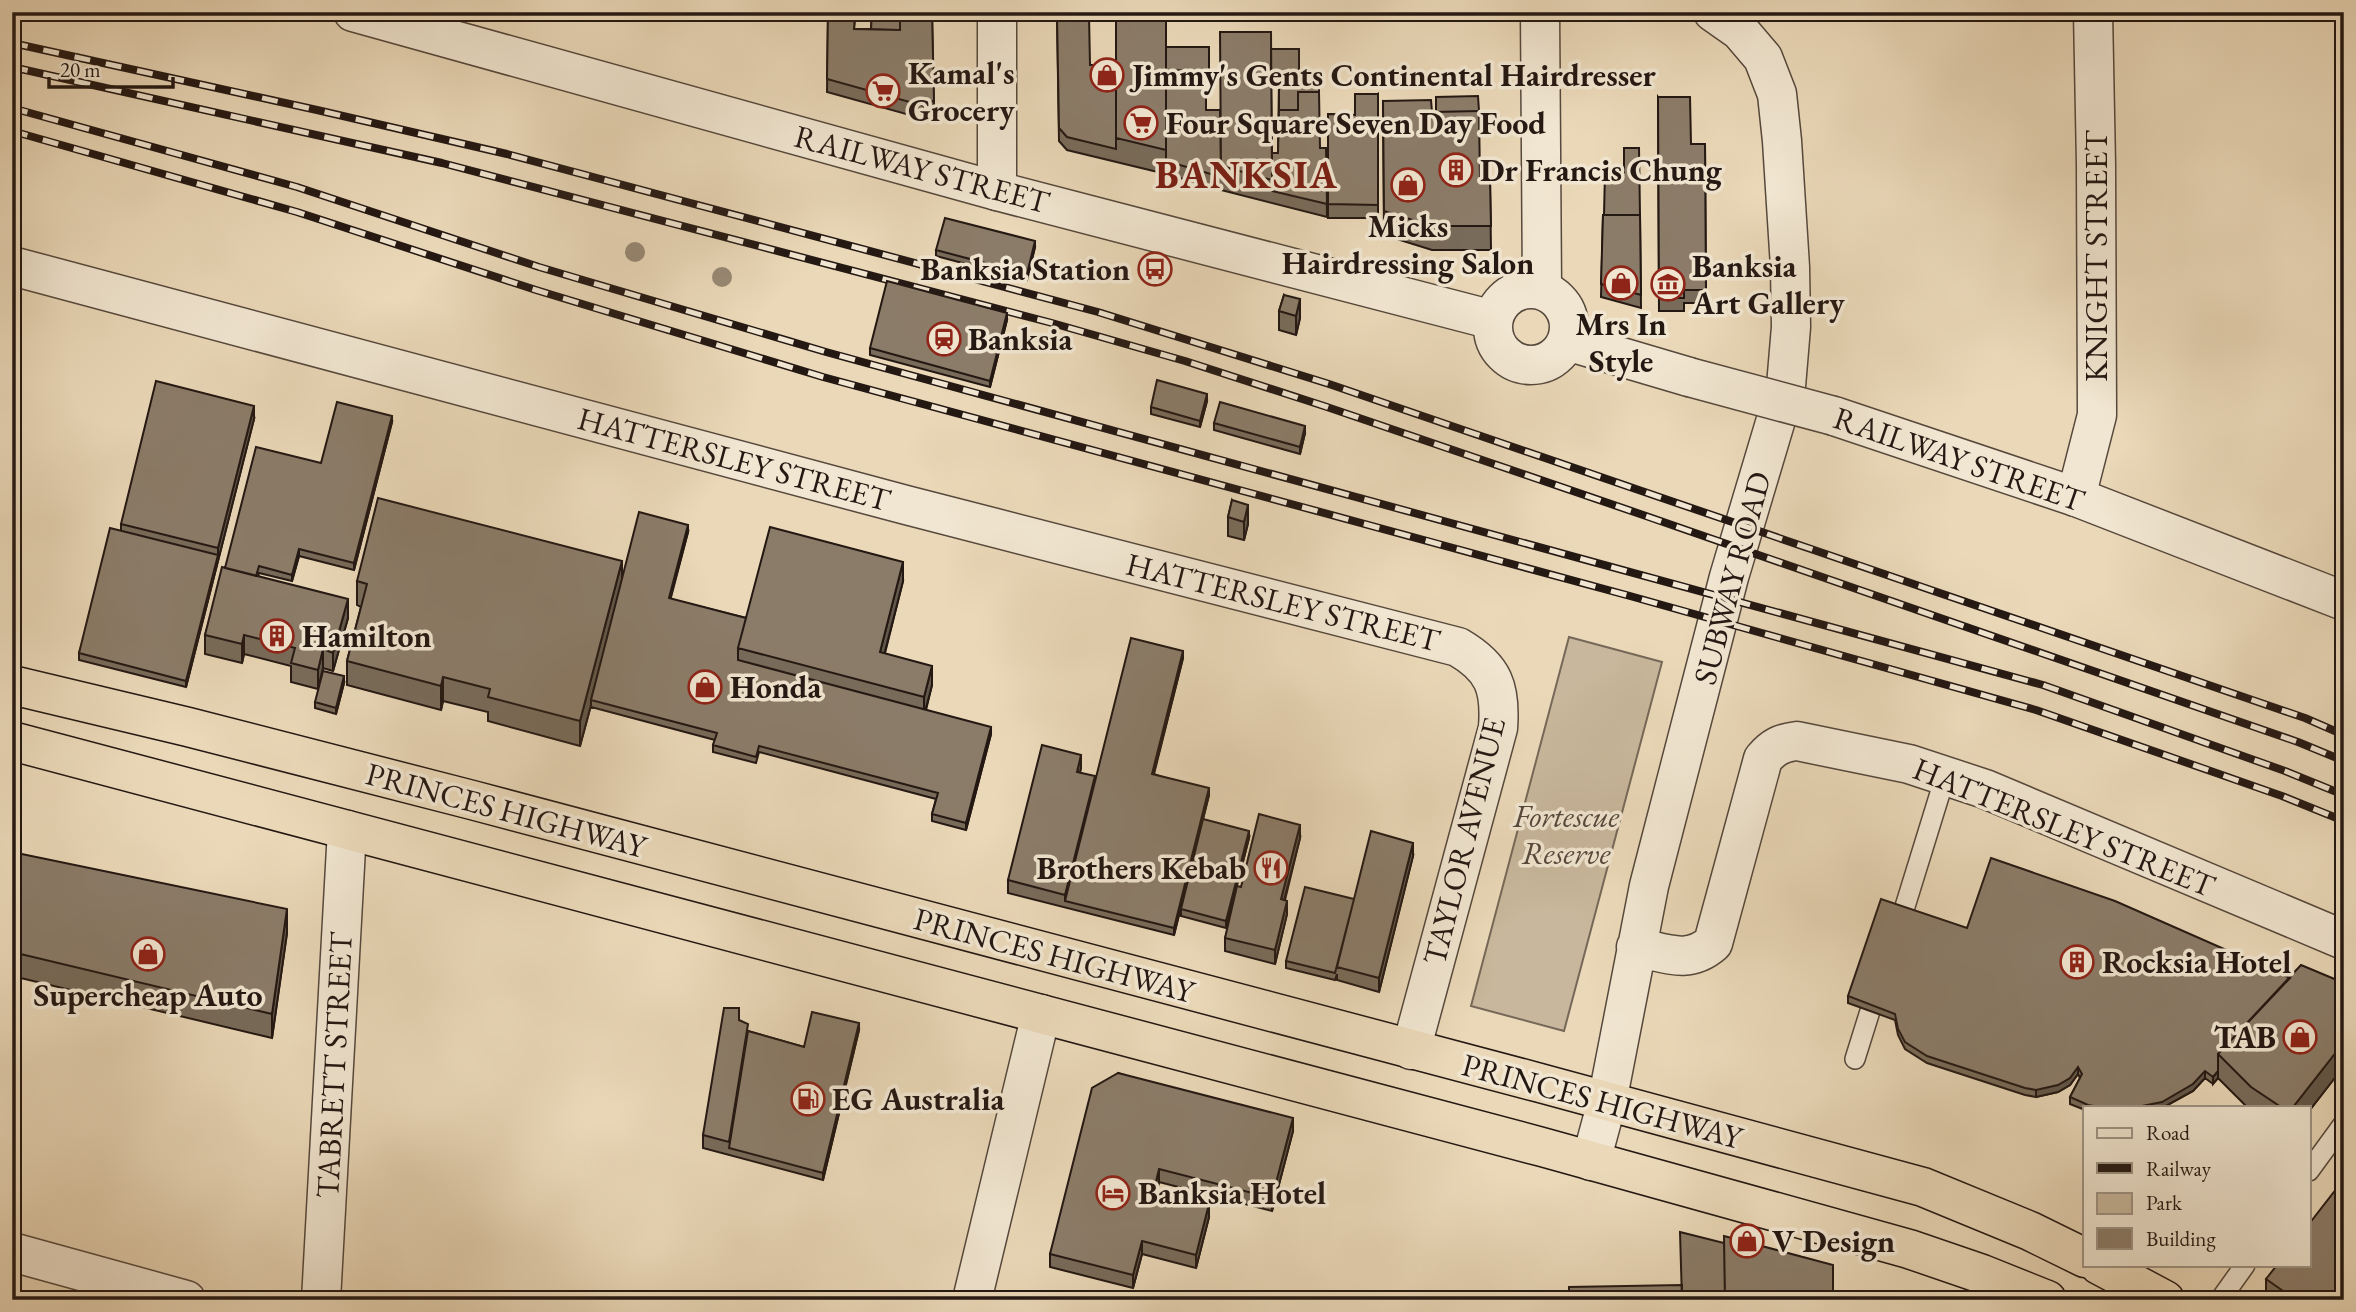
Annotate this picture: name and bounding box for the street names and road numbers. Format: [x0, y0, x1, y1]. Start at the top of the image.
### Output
street label: RAILWAY STREET [790, 115, 1055, 223]
street label: KNIGHT STREET [2075, 130, 2117, 382]
street label: RAILWAY STREET [1828, 396, 2090, 522]
street label: HATTERSLEY STREET [573, 397, 895, 521]
street label: SUBWAY ROAD [1683, 467, 1781, 689]
street label: HATTERSLEY STREET [1122, 543, 1445, 661]
street label: TAYLOR AVENUE [1413, 713, 1515, 969]
street label: HATTERSLEY STREET [1907, 747, 2222, 907]
street label: PRINCES HIGHWAY [361, 752, 652, 868]
street label: PRINCES HIGHWAY [909, 897, 1200, 1013]
street label: TABRETT STREET [306, 930, 362, 1199]
street label: PRINCES HIGHWAY [1457, 1043, 1748, 1159]

